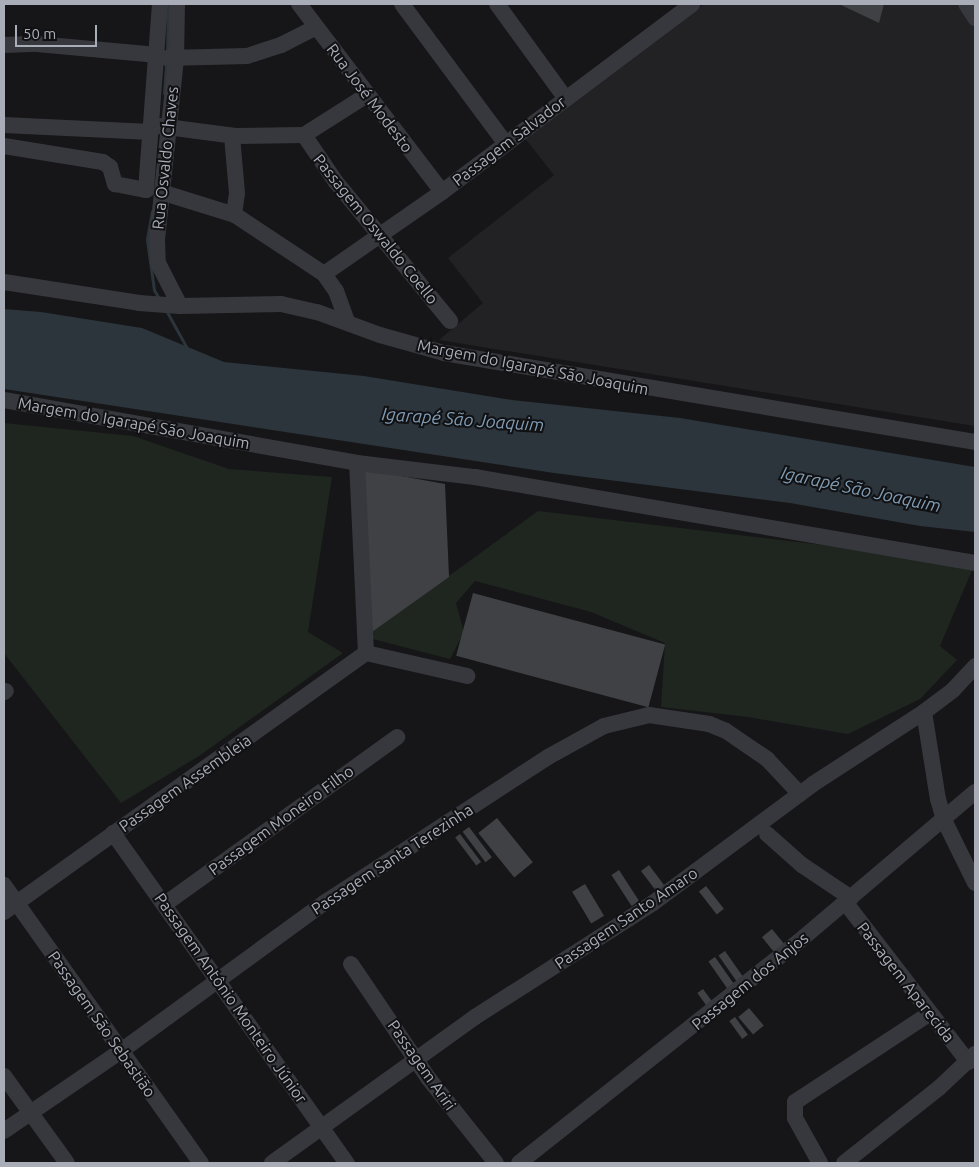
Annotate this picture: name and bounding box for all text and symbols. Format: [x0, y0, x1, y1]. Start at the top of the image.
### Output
scale bar [18, 15, 100, 47]
text: 50 m [23, 25, 56, 42]
street label: Rua José Modesto [323, 40, 417, 156]
street label: Rua Osvaldo Chaves [148, 86, 182, 230]
street label: Passagem Salvador [449, 92, 569, 190]
street label: Passagem Oswaldo Coello [310, 150, 442, 308]
street label: Margem do Igarapé São Joaquim [416, 335, 650, 399]
street label: Margem do Igarapé São Joaquim [17, 393, 251, 453]
water label: Igarapé São Joaquim [381, 403, 545, 435]
water label: Igarapé São Joaquim [779, 461, 943, 517]
street label: Passagem Assembleia [115, 730, 255, 836]
street label: Passagem Moneiro Filho [205, 761, 357, 879]
street label: Passagem Santa Terezinha [308, 800, 476, 918]
street label: Passagem Santo Amaro [551, 863, 701, 973]
street label: Passagem Antônio Monteiro Júnior [151, 889, 311, 1107]
street label: Passagem Aparecida [853, 918, 959, 1046]
street label: Passagem dos Anjos [688, 928, 812, 1034]
street label: Passagem São Sebastião [44, 947, 160, 1101]
street label: Passagem Ariri [384, 1016, 460, 1114]

